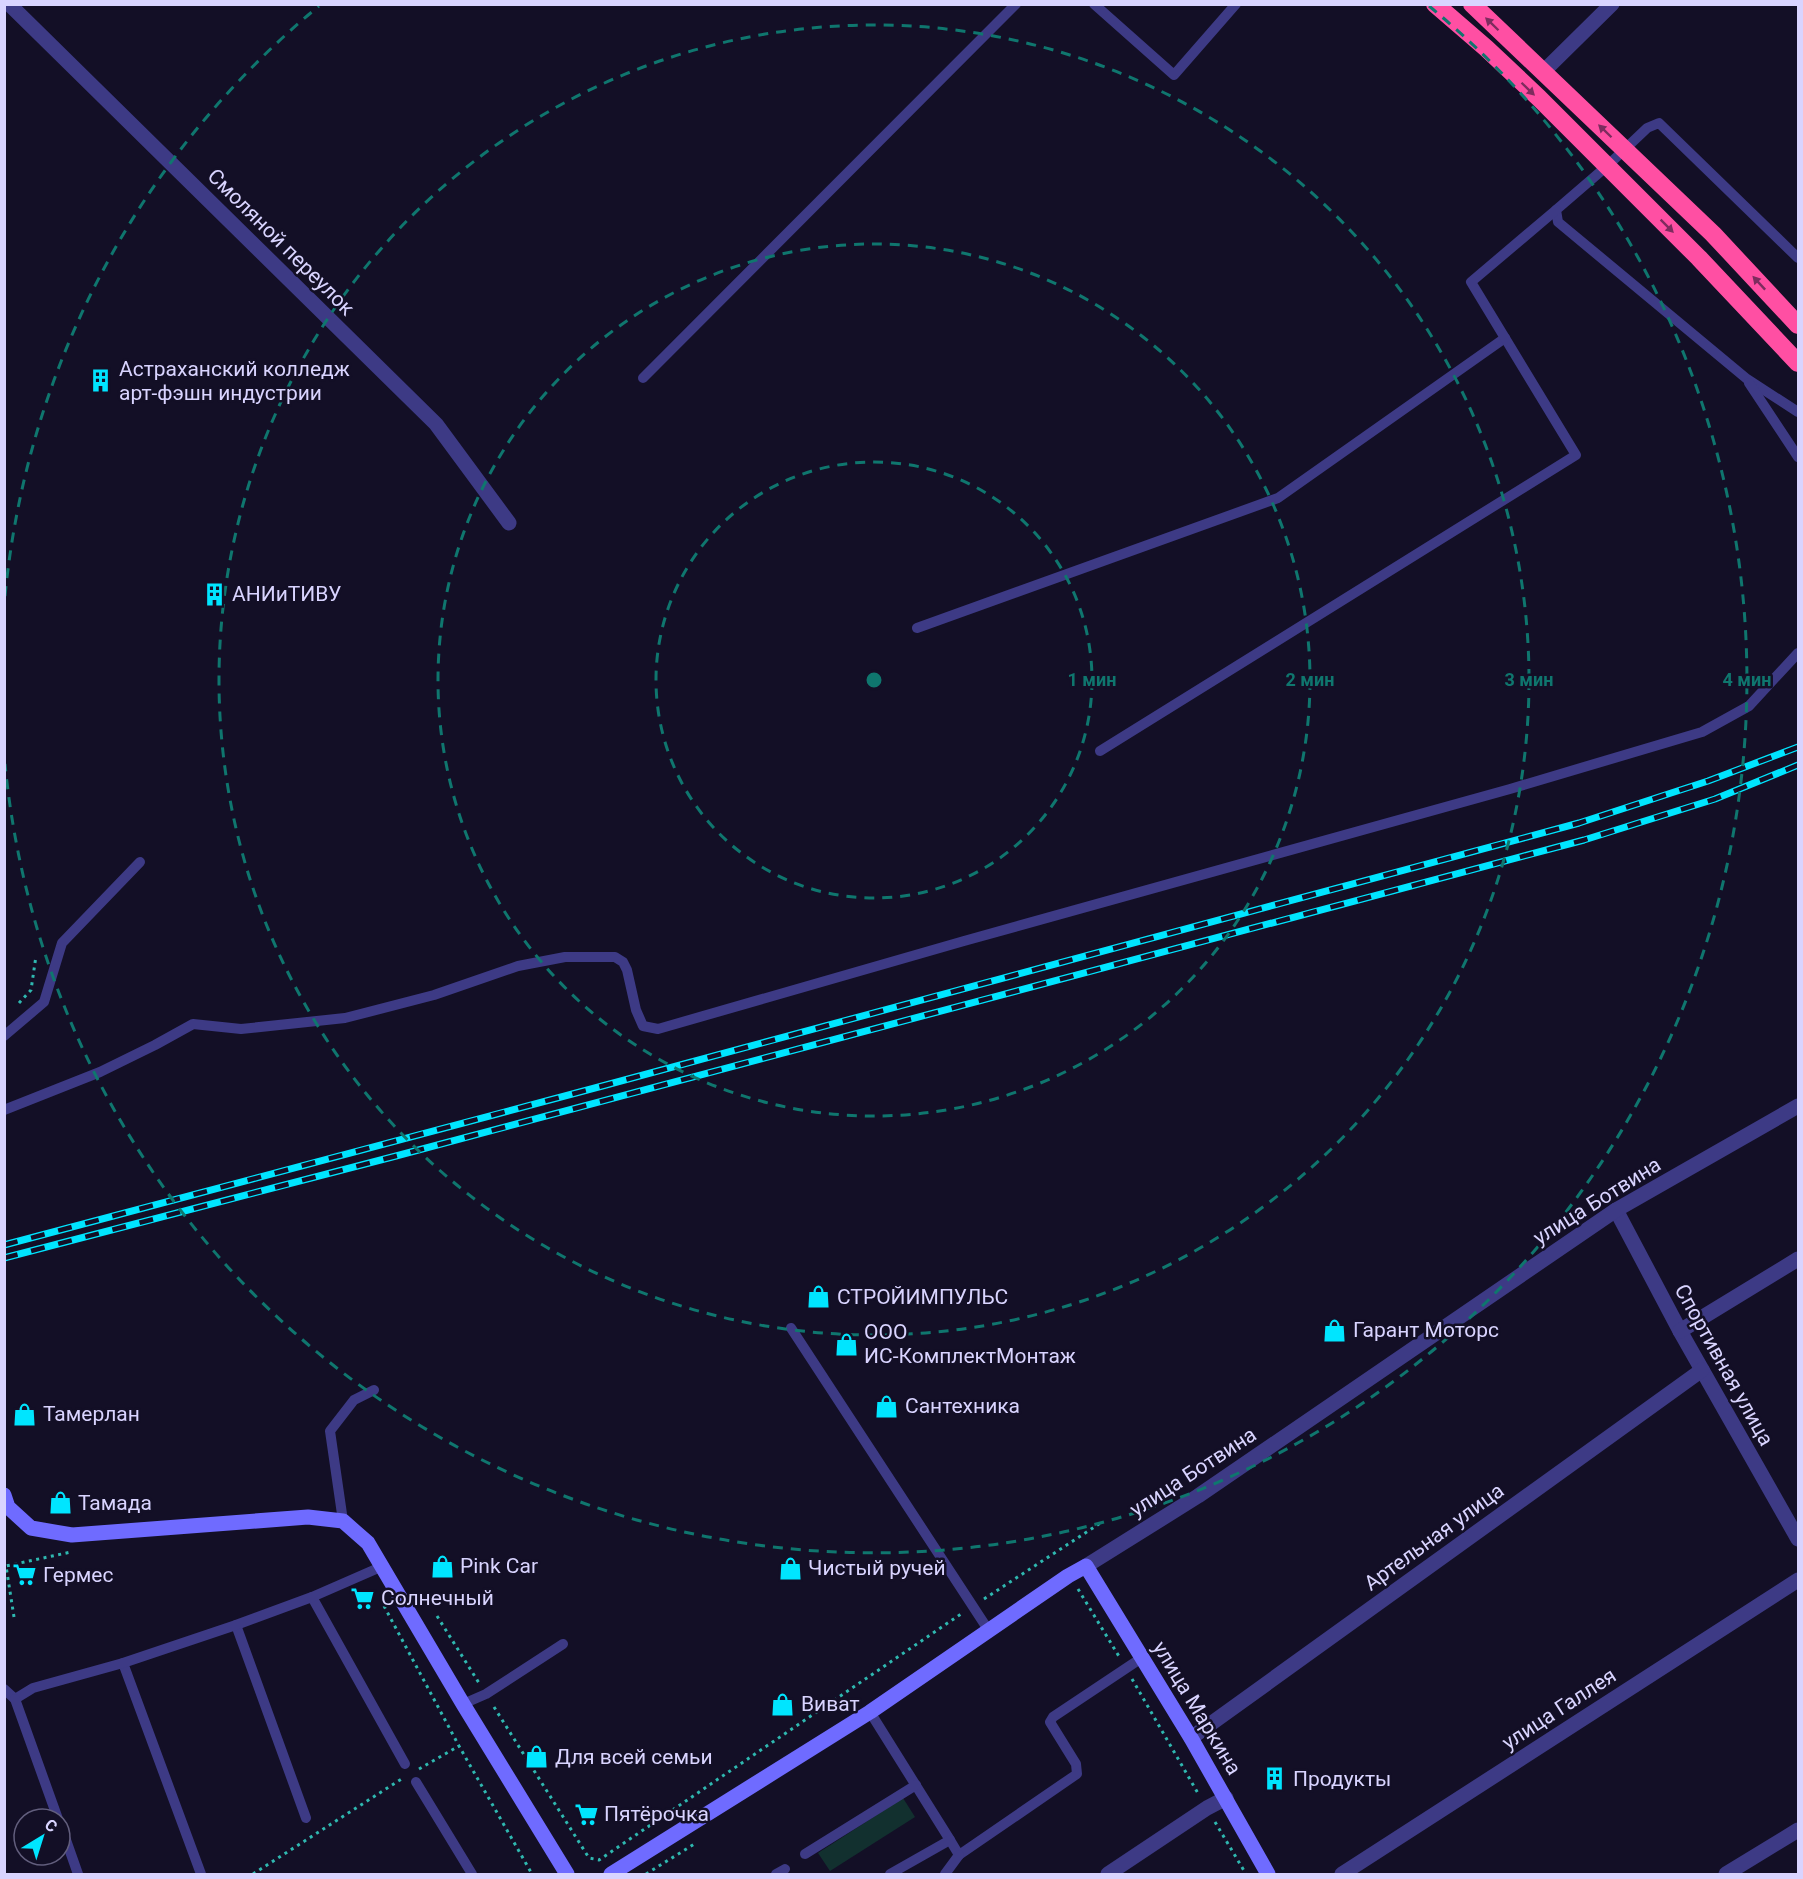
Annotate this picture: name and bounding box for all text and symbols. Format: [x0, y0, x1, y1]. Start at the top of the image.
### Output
one-way arrow [1485, 17, 1500, 31]
one-way arrow [1521, 81, 1535, 95]
one-way arrow [1597, 124, 1612, 138]
street label: Смоляной переулок [203, 164, 360, 321]
one-way arrow [1659, 219, 1674, 233]
one-way arrow [1752, 276, 1766, 290]
place label: Астраханский колледж арт-фэшн индустрии [119, 357, 350, 405]
building icon: Астраханский колледж арт-фэшн индустрии [88, 368, 114, 394]
building icon: АНИиТИВУ [201, 581, 227, 607]
place label: АНИиТИВУ [232, 582, 341, 606]
text: 1 мин [1068, 669, 1116, 690]
text: 2 мин [1286, 669, 1334, 690]
text: 3 мин [1505, 669, 1553, 690]
text: 4 мин [1723, 669, 1771, 690]
centre of rings [864, 670, 884, 690]
street label: улица Ботвина [1529, 1152, 1665, 1250]
street label: Спортивная улица [1670, 1280, 1778, 1450]
shop icon: СТРОЙИМПУЛЬС [806, 1284, 832, 1310]
place label: СТРОЙИМПУЛЬС [837, 1285, 1008, 1309]
shop icon: Гарант Моторс [1322, 1317, 1348, 1343]
place label: Гарант Моторс [1353, 1318, 1499, 1342]
place label: ООО ИС-КомплектМонтаж [864, 1320, 1076, 1368]
shop icon: ООО ИС-КомплектМонтаж [833, 1331, 859, 1357]
shop icon: Сантехника [874, 1393, 900, 1419]
place label: Сантехника [905, 1394, 1020, 1418]
shop icon: Тамерлан [12, 1401, 38, 1427]
place label: Тамерлан [43, 1402, 140, 1426]
street label: улица Ботвина [1125, 1422, 1261, 1522]
street label: Артельная улица [1360, 1478, 1508, 1596]
shop icon: Тамада [47, 1490, 73, 1516]
place label: Тамада [78, 1491, 152, 1515]
shop icon: Pink Car [429, 1553, 455, 1579]
place label: Pink Car [460, 1554, 538, 1578]
shop icon: Чистый ручей [777, 1555, 803, 1581]
place label: Чистый ручей [808, 1556, 946, 1580]
supermarket icon: Гермес [12, 1562, 38, 1588]
place label: Гермес [43, 1563, 113, 1587]
supermarket icon: Солнечный [350, 1585, 376, 1611]
place label: Солнечный [381, 1586, 494, 1610]
street label: улица Маркина [1148, 1637, 1246, 1779]
street label: улица Галлея [1498, 1663, 1620, 1755]
shop icon: Виват [770, 1691, 796, 1717]
place label: Виват [801, 1692, 860, 1716]
shop icon: Для всей семьи [524, 1744, 550, 1770]
place label: Для всей семьи [555, 1745, 713, 1769]
building icon: Продукты [1262, 1766, 1288, 1792]
place label: Продукты [1293, 1767, 1391, 1791]
supermarket icon: Пятёрочка [573, 1801, 599, 1827]
place label: Пятёрочка [604, 1802, 709, 1826]
north arrow [12, 1807, 72, 1867]
text: С [41, 1815, 61, 1836]

